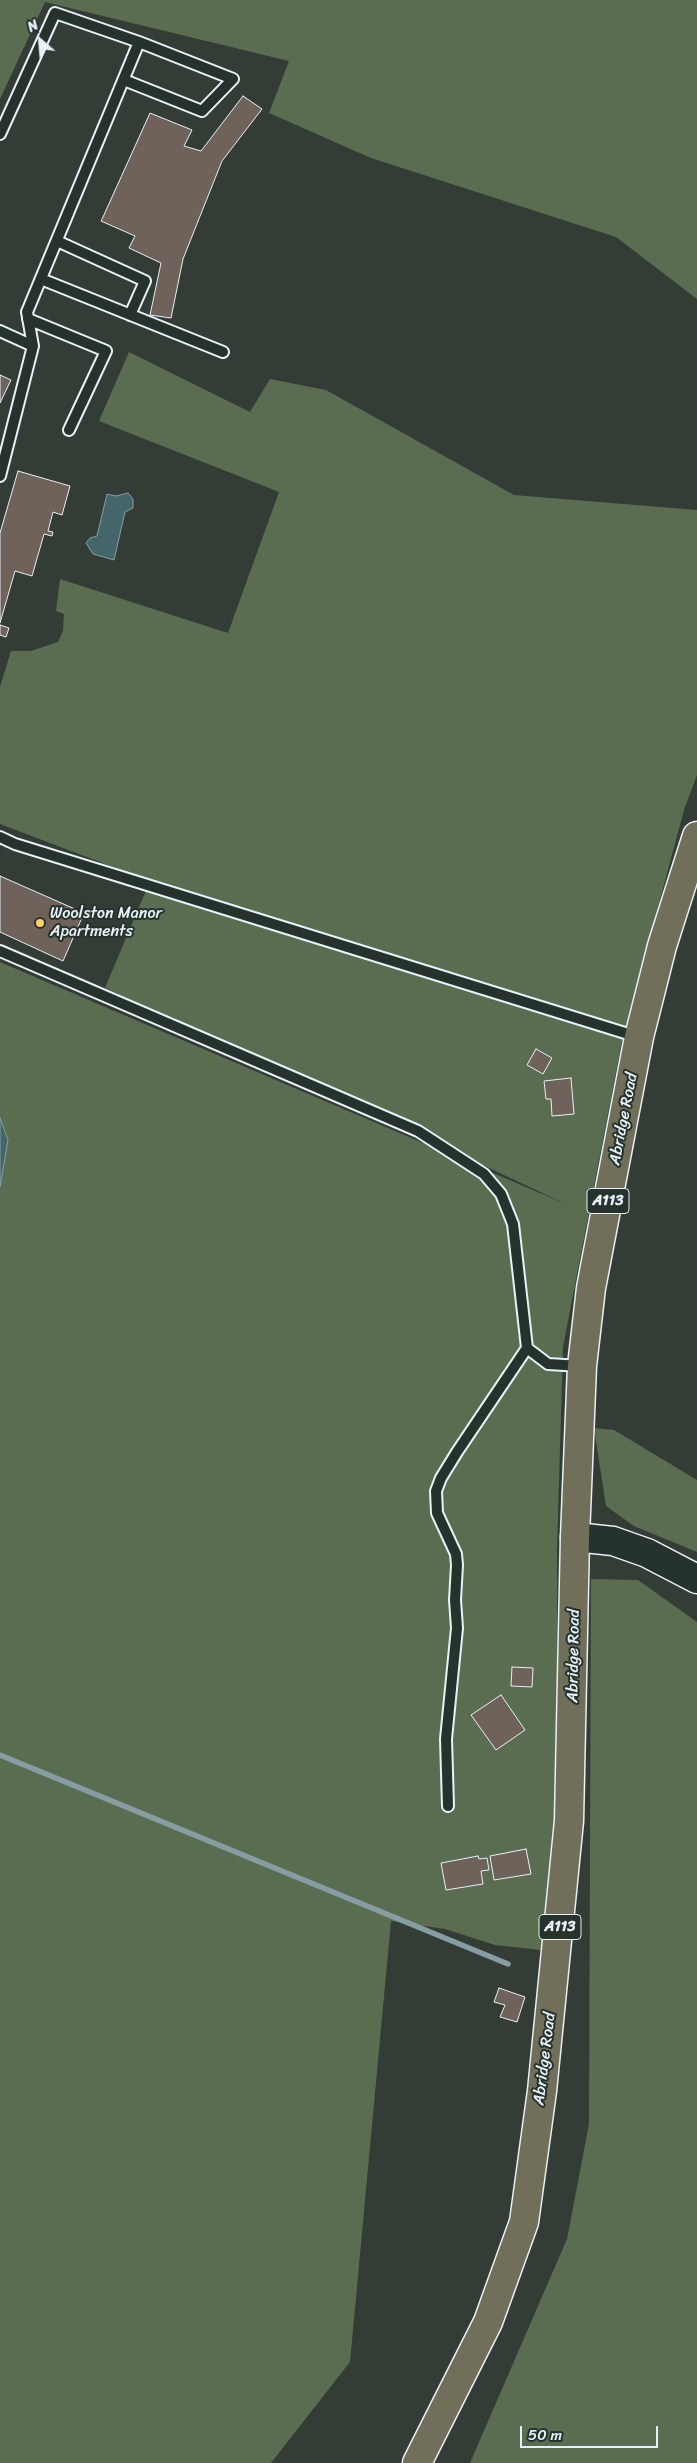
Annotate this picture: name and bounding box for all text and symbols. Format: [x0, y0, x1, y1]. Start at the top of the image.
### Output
text: N [23, 13, 43, 40]
north arrow [15, 15, 65, 65]
place label: Woolston Manor Apartments [50, 904, 162, 942]
marker: Woolston Manor Apartments [34, 917, 46, 929]
street label: Abridge Road [606, 1071, 642, 1167]
road number: A113 [587, 1188, 629, 1214]
street label: Abridge Road [564, 1609, 584, 1703]
road number: A113 [539, 1914, 581, 1940]
street label: Abridge Road [530, 2011, 560, 2107]
scale bar [522, 2416, 660, 2448]
text: 50 m [528, 2422, 562, 2448]

